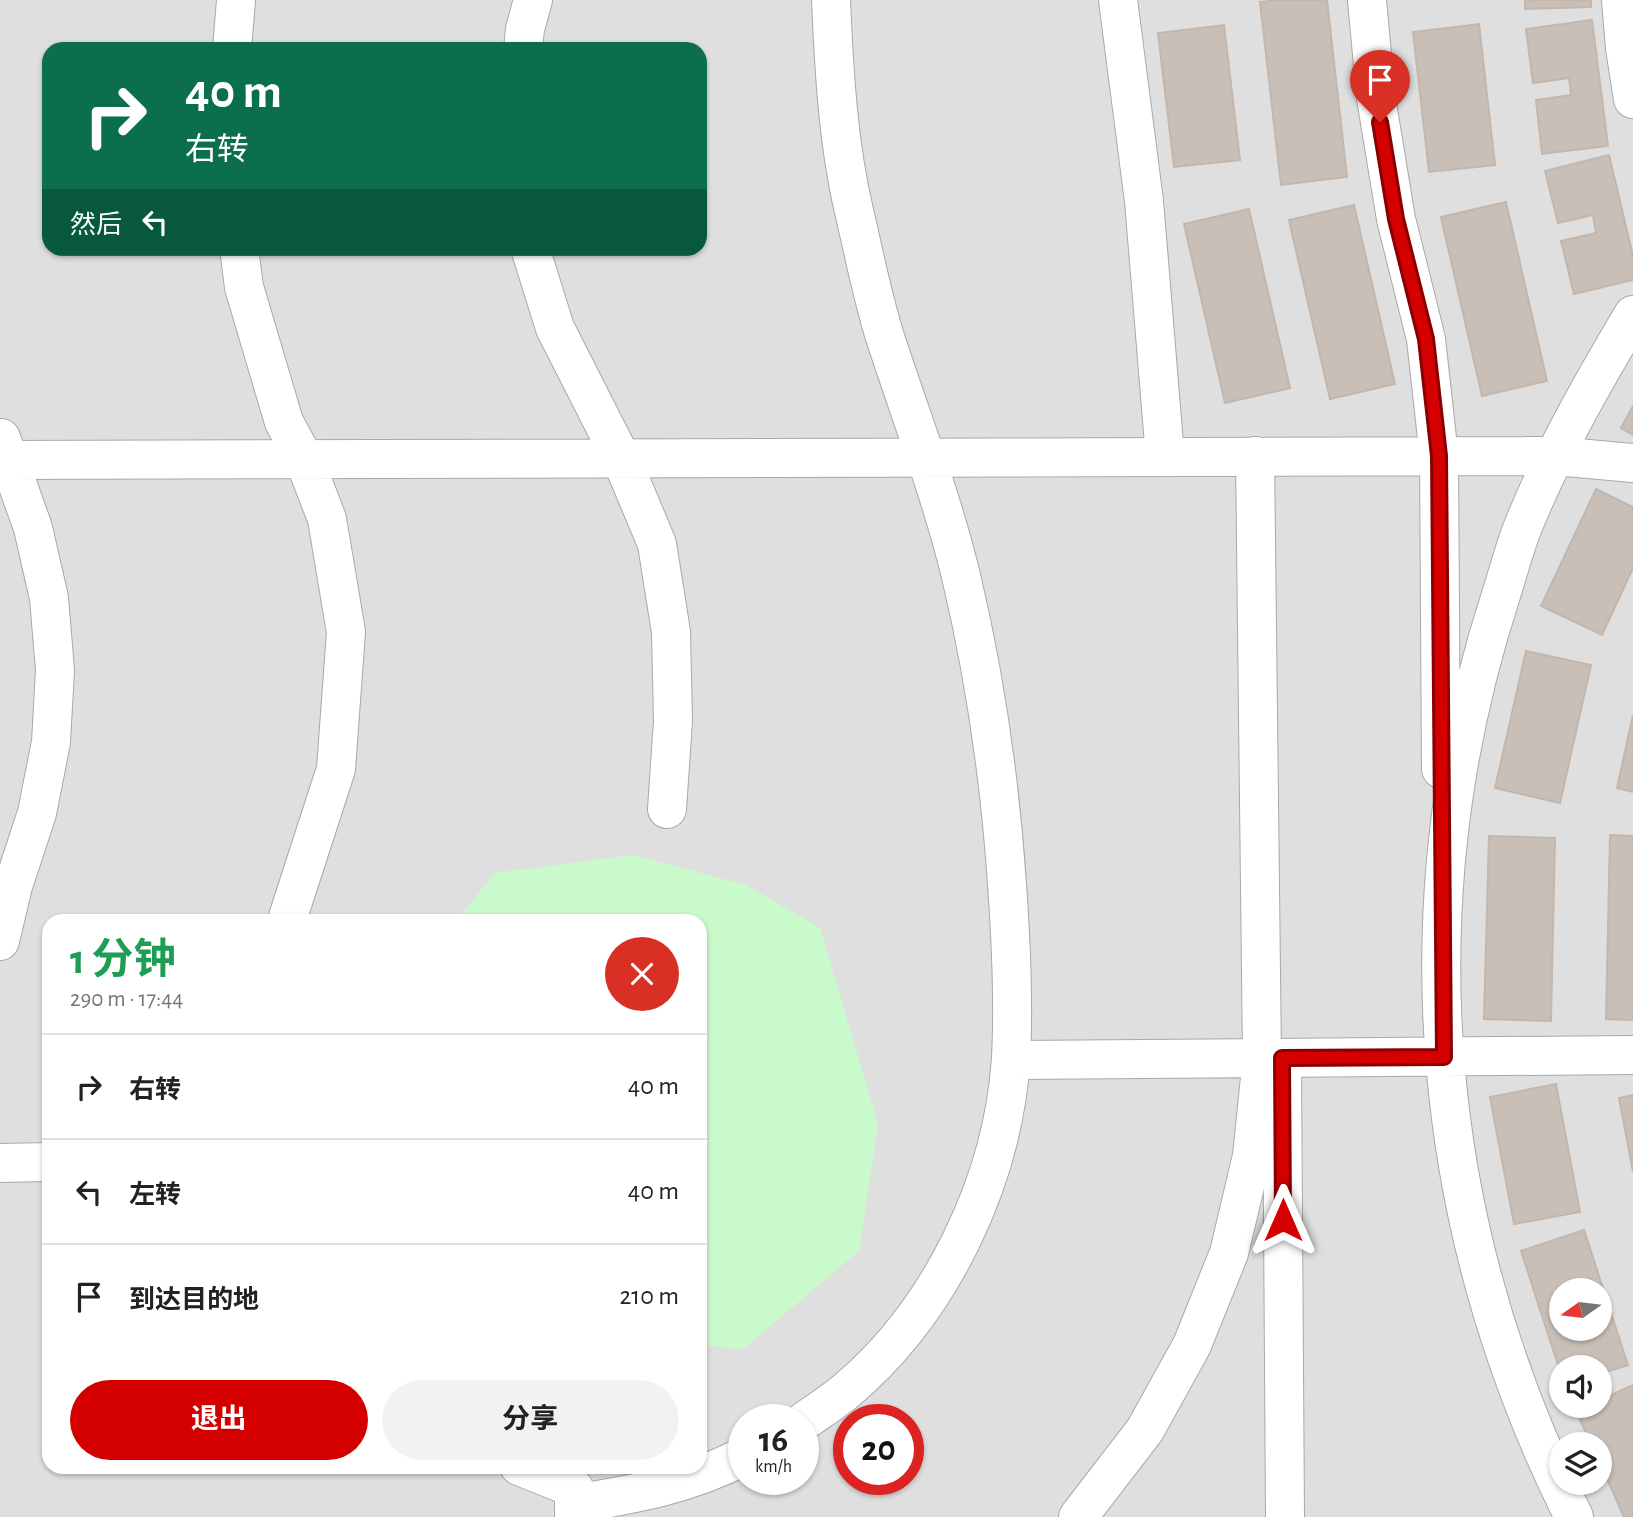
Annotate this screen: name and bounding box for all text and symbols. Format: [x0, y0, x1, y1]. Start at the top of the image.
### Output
pin [1350, 50, 1410, 122]
icon: arrive [1361, 61, 1399, 99]
text: 40 m [185, 68, 282, 117]
icon: right [70, 70, 161, 161]
text: 右转 [185, 134, 249, 166]
icon: left [136, 203, 174, 241]
text: 然后 [70, 212, 122, 238]
button: close [605, 937, 679, 1011]
text: 1 分钟 [70, 939, 175, 981]
text: 290 m · 17:44 [70, 988, 183, 1011]
icon: right [70, 1068, 108, 1106]
text: 40 m [628, 1073, 679, 1099]
text: 右转 [129, 1077, 181, 1103]
icon: left [70, 1173, 108, 1211]
text: 40 m [628, 1178, 679, 1204]
text: 左转 [129, 1182, 181, 1208]
position arrow [1246, 1183, 1320, 1257]
icon: arrive [70, 1278, 108, 1316]
north arrow [1549, 1278, 1612, 1340]
map controls [1549, 1278, 1612, 1495]
text: 210 m [619, 1283, 679, 1309]
text: 到达目的地 [129, 1287, 259, 1313]
button: sound [1549, 1355, 1612, 1418]
button: 退出 [70, 1380, 368, 1460]
button: 分享 [382, 1380, 679, 1460]
speed limit sign: 20 [833, 1404, 924, 1495]
text: 16 [759, 1423, 788, 1458]
button: layers [1549, 1432, 1612, 1495]
text: km/h [755, 1458, 792, 1476]

